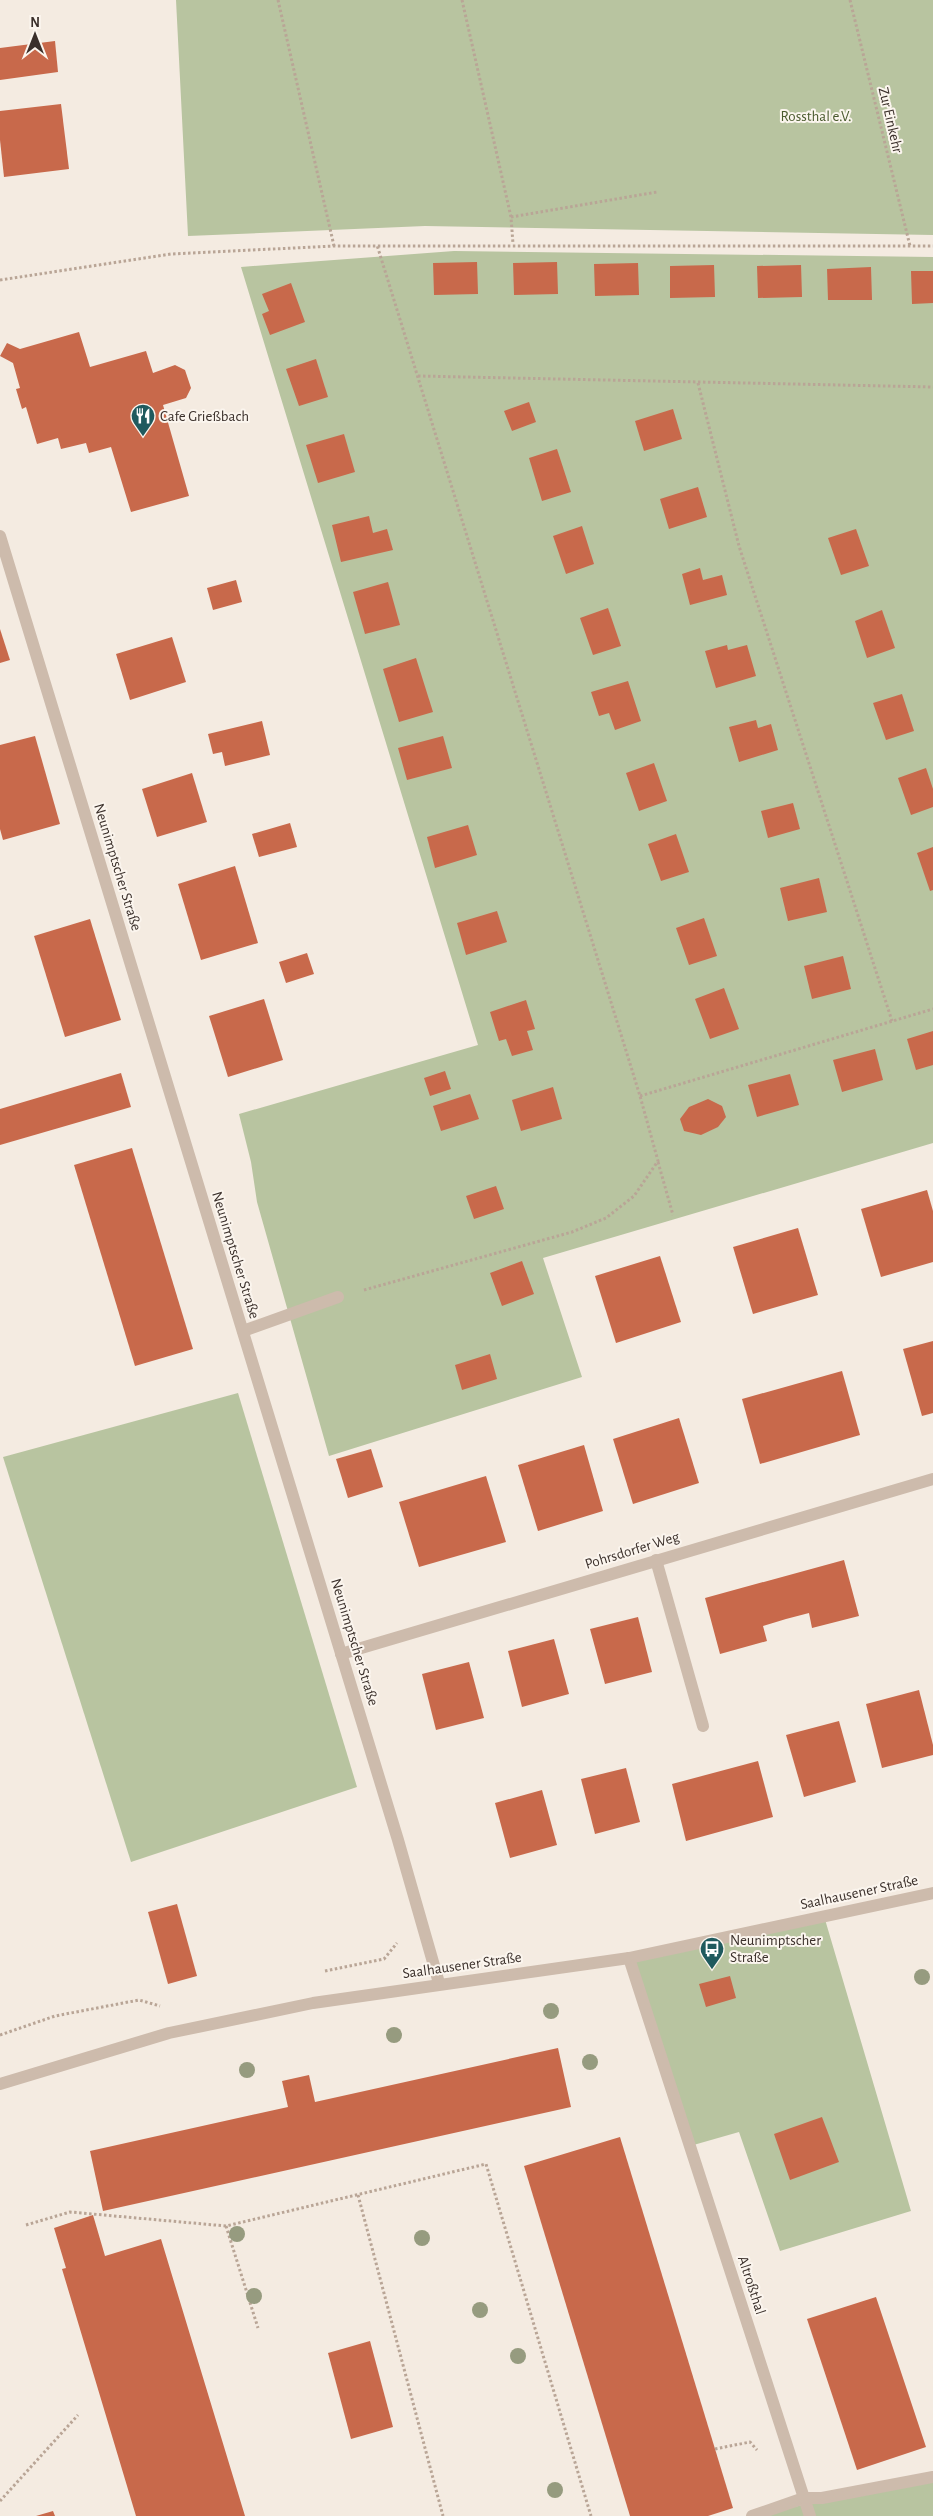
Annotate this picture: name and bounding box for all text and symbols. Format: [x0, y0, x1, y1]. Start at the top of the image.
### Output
north arrow [10, 10, 60, 60]
text: N [30, 16, 40, 30]
street label: Zur Einkehr [876, 86, 905, 155]
park label: Rossthal e.V. [780, 109, 852, 124]
restaurant icon: Cafe Grießbach [130, 403, 156, 437]
place label: Cafe Grießbach [160, 409, 249, 424]
street label: Neunimptscher Straße [91, 802, 144, 933]
street label: Neunimptscher Straße [209, 1190, 262, 1321]
street label: Pohrsdorfer Weg [583, 1529, 682, 1572]
street label: Neunimptscher Straße [328, 1577, 381, 1708]
street label: Saalhausener Straße [799, 1873, 919, 1912]
place label: Neunimptscher Straße [730, 1933, 821, 1965]
bus stop icon: Neunimptscher Straße [699, 1936, 725, 1970]
street label: Saalhausener Straße [402, 1950, 523, 1981]
street label: Altroßthal [735, 2254, 768, 2316]

